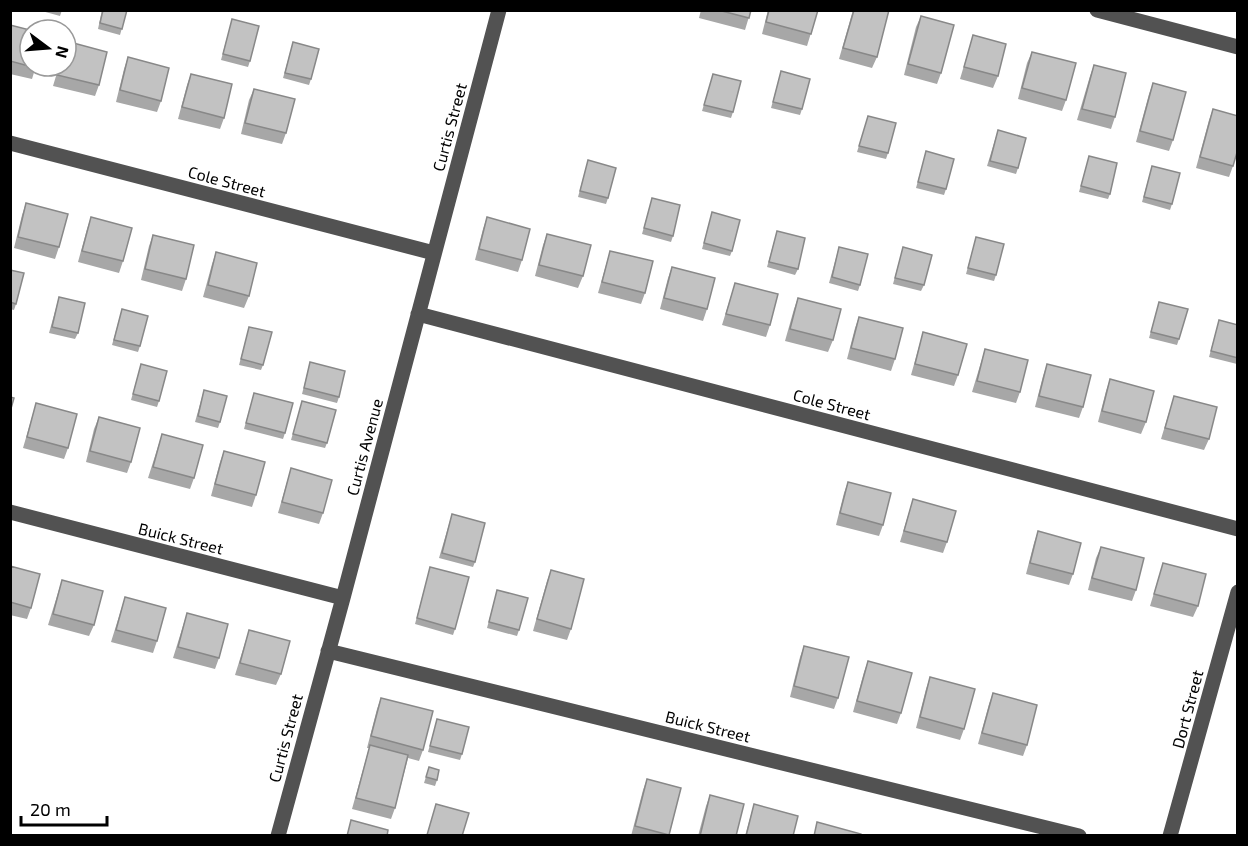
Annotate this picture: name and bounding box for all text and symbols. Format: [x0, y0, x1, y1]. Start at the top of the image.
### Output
north arrow [18, 18, 78, 78]
text: N [52, 44, 74, 60]
street label: Curtis Street [428, 81, 470, 173]
street label: Cole Street [186, 162, 268, 200]
street label: Cole Street [791, 385, 873, 423]
street label: Curtis Avenue [342, 396, 386, 498]
street label: Buick Street [137, 518, 225, 558]
street label: Dort Street [1167, 668, 1207, 750]
street label: Curtis Street [264, 692, 306, 784]
street label: Buick Street [664, 706, 752, 746]
scale bar [21, 789, 106, 827]
text: 20 m [30, 798, 71, 820]

